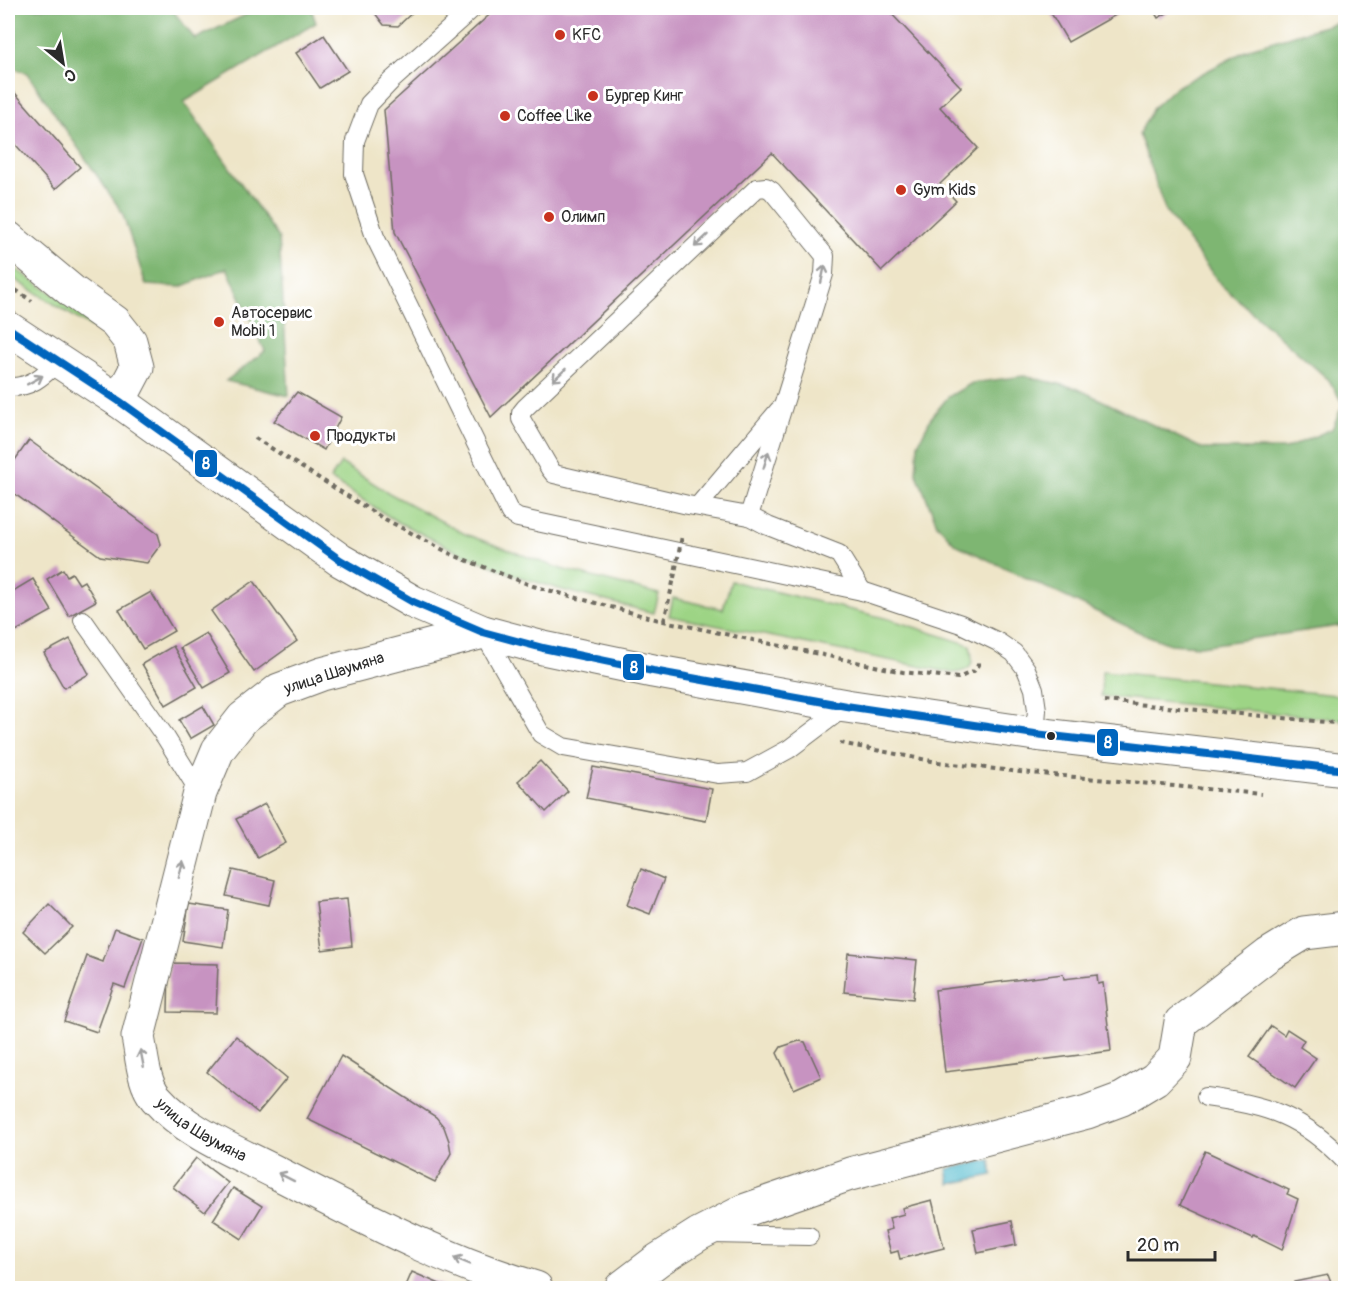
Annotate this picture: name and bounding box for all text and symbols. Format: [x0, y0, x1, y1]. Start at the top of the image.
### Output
place label: KFC [572, 25, 601, 45]
marker: KFC [553, 28, 567, 42]
north arrow [33, 33, 93, 93]
text: С [61, 64, 79, 86]
place label: Бургер Кинг [605, 86, 684, 106]
marker: Бургер Кинг [586, 89, 600, 103]
place label: Coffee Like [517, 106, 592, 126]
marker: Coffee Like [498, 109, 512, 123]
place label: Gym Kids [913, 180, 976, 200]
marker: Gym Kids [894, 183, 908, 197]
place label: Олимп [561, 207, 605, 227]
marker: Олимп [542, 210, 556, 224]
one-way arrow [694, 234, 709, 249]
one-way arrow [818, 264, 829, 284]
place label: Автосервис Mobil 1 [231, 303, 313, 341]
marker: Автосервис Mobil 1 [212, 315, 226, 329]
one-way arrow [552, 368, 567, 383]
one-way arrow [26, 374, 43, 386]
place label: Продукты [327, 426, 396, 446]
marker: Продукты [308, 429, 322, 443]
line badge: 8 [194, 449, 218, 478]
one-way arrow [761, 451, 772, 470]
text: 8 [202, 454, 210, 474]
street label: улица Шаумяна [280, 647, 387, 699]
line badge: 8 [622, 653, 645, 681]
text: 8 [630, 658, 638, 678]
line badge: 8 [1096, 728, 1119, 757]
unlabelled marker [1045, 730, 1057, 742]
text: 8 [1104, 733, 1112, 753]
one-way arrow [176, 860, 187, 879]
one-way arrow [136, 1049, 147, 1068]
street label: улица Шаумяна [151, 1093, 250, 1166]
one-way arrow [277, 1171, 295, 1182]
scale bar [1128, 1224, 1215, 1262]
text: 20 m [1137, 1234, 1179, 1257]
one-way arrow [453, 1254, 471, 1266]

